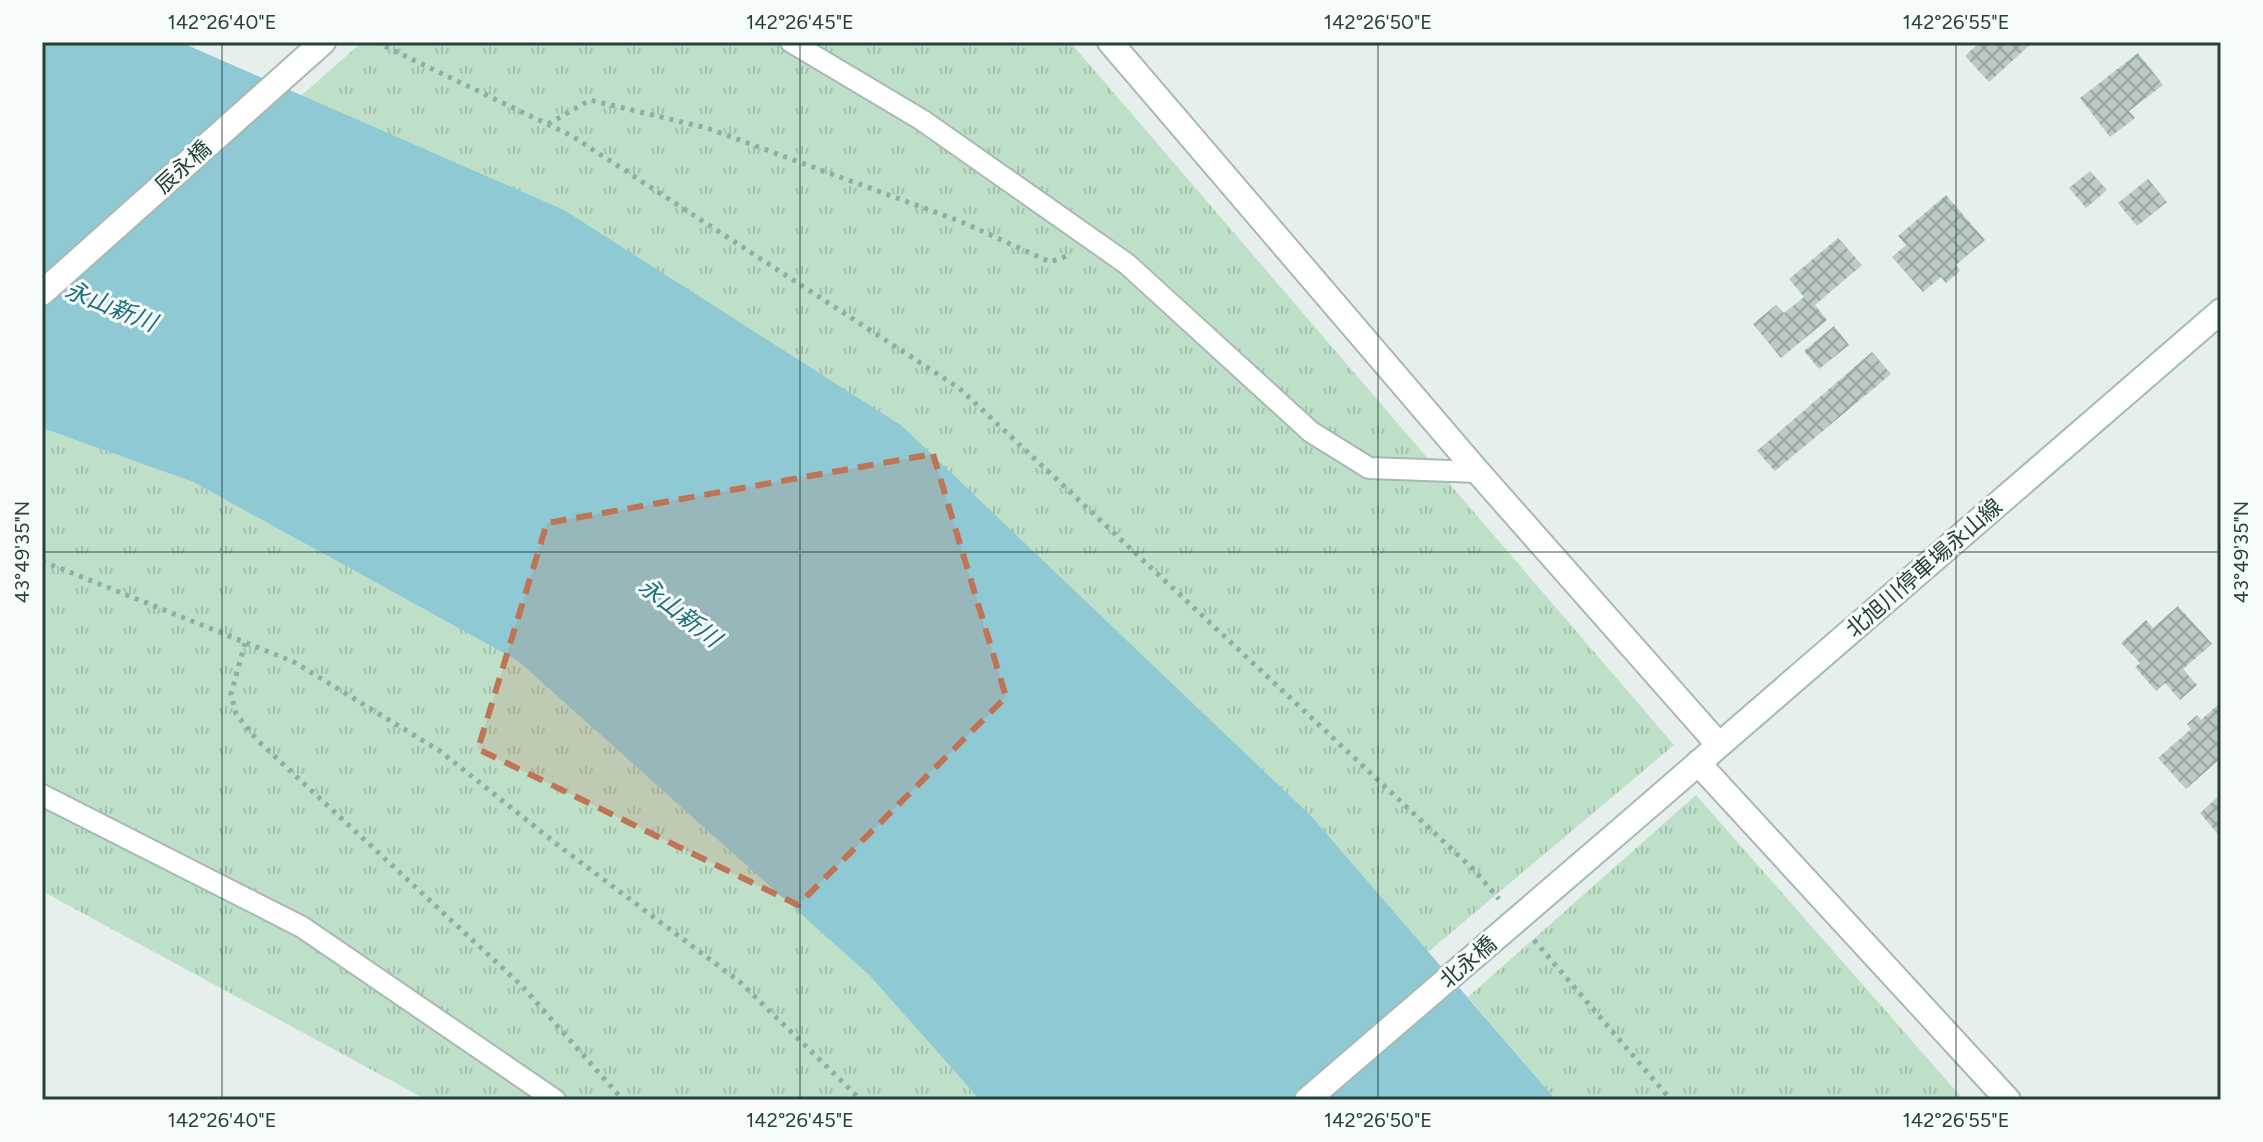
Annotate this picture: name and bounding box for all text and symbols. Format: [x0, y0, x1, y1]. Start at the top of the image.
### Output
text: 142°26'40"E [167, 10, 277, 34]
text: 142°26'45"E [746, 10, 854, 34]
text: 142°26'50"E [1324, 10, 1432, 34]
text: 142°26'55"E [1903, 10, 2009, 34]
street label: 辰永橋 [149, 135, 217, 199]
water label: 永山新川 [61, 275, 164, 339]
street label: 北旭川停車場永山線 [1840, 493, 2008, 643]
text: 43°49'35"N [10, 501, 34, 603]
text: 43°49'35"N [2229, 501, 2253, 603]
water label: 永山新川 [633, 571, 729, 655]
street label: 北永橋 [1434, 930, 1502, 994]
text: 142°26'40"E [167, 1108, 277, 1132]
text: 142°26'45"E [746, 1108, 854, 1132]
text: 142°26'50"E [1324, 1108, 1432, 1132]
text: 142°26'55"E [1903, 1108, 2009, 1132]

